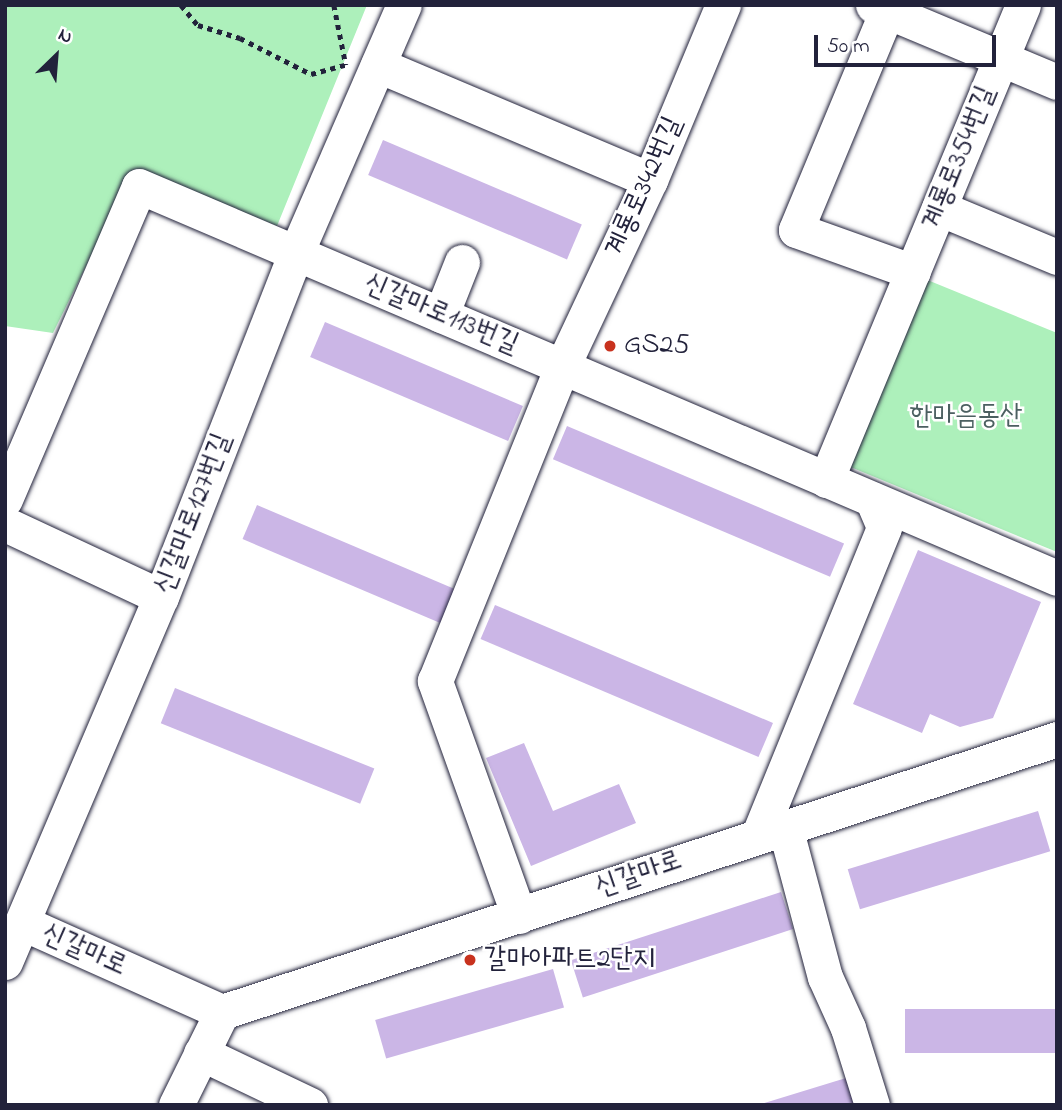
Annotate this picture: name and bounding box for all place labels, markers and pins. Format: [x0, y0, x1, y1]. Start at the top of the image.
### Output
place label: GS25 [624, 329, 689, 363]
marker: GS25 [602, 338, 618, 354]
place label: 갈마아파트2단지 [484, 943, 656, 977]
marker: 갈마아파트2단지 [462, 952, 478, 968]

